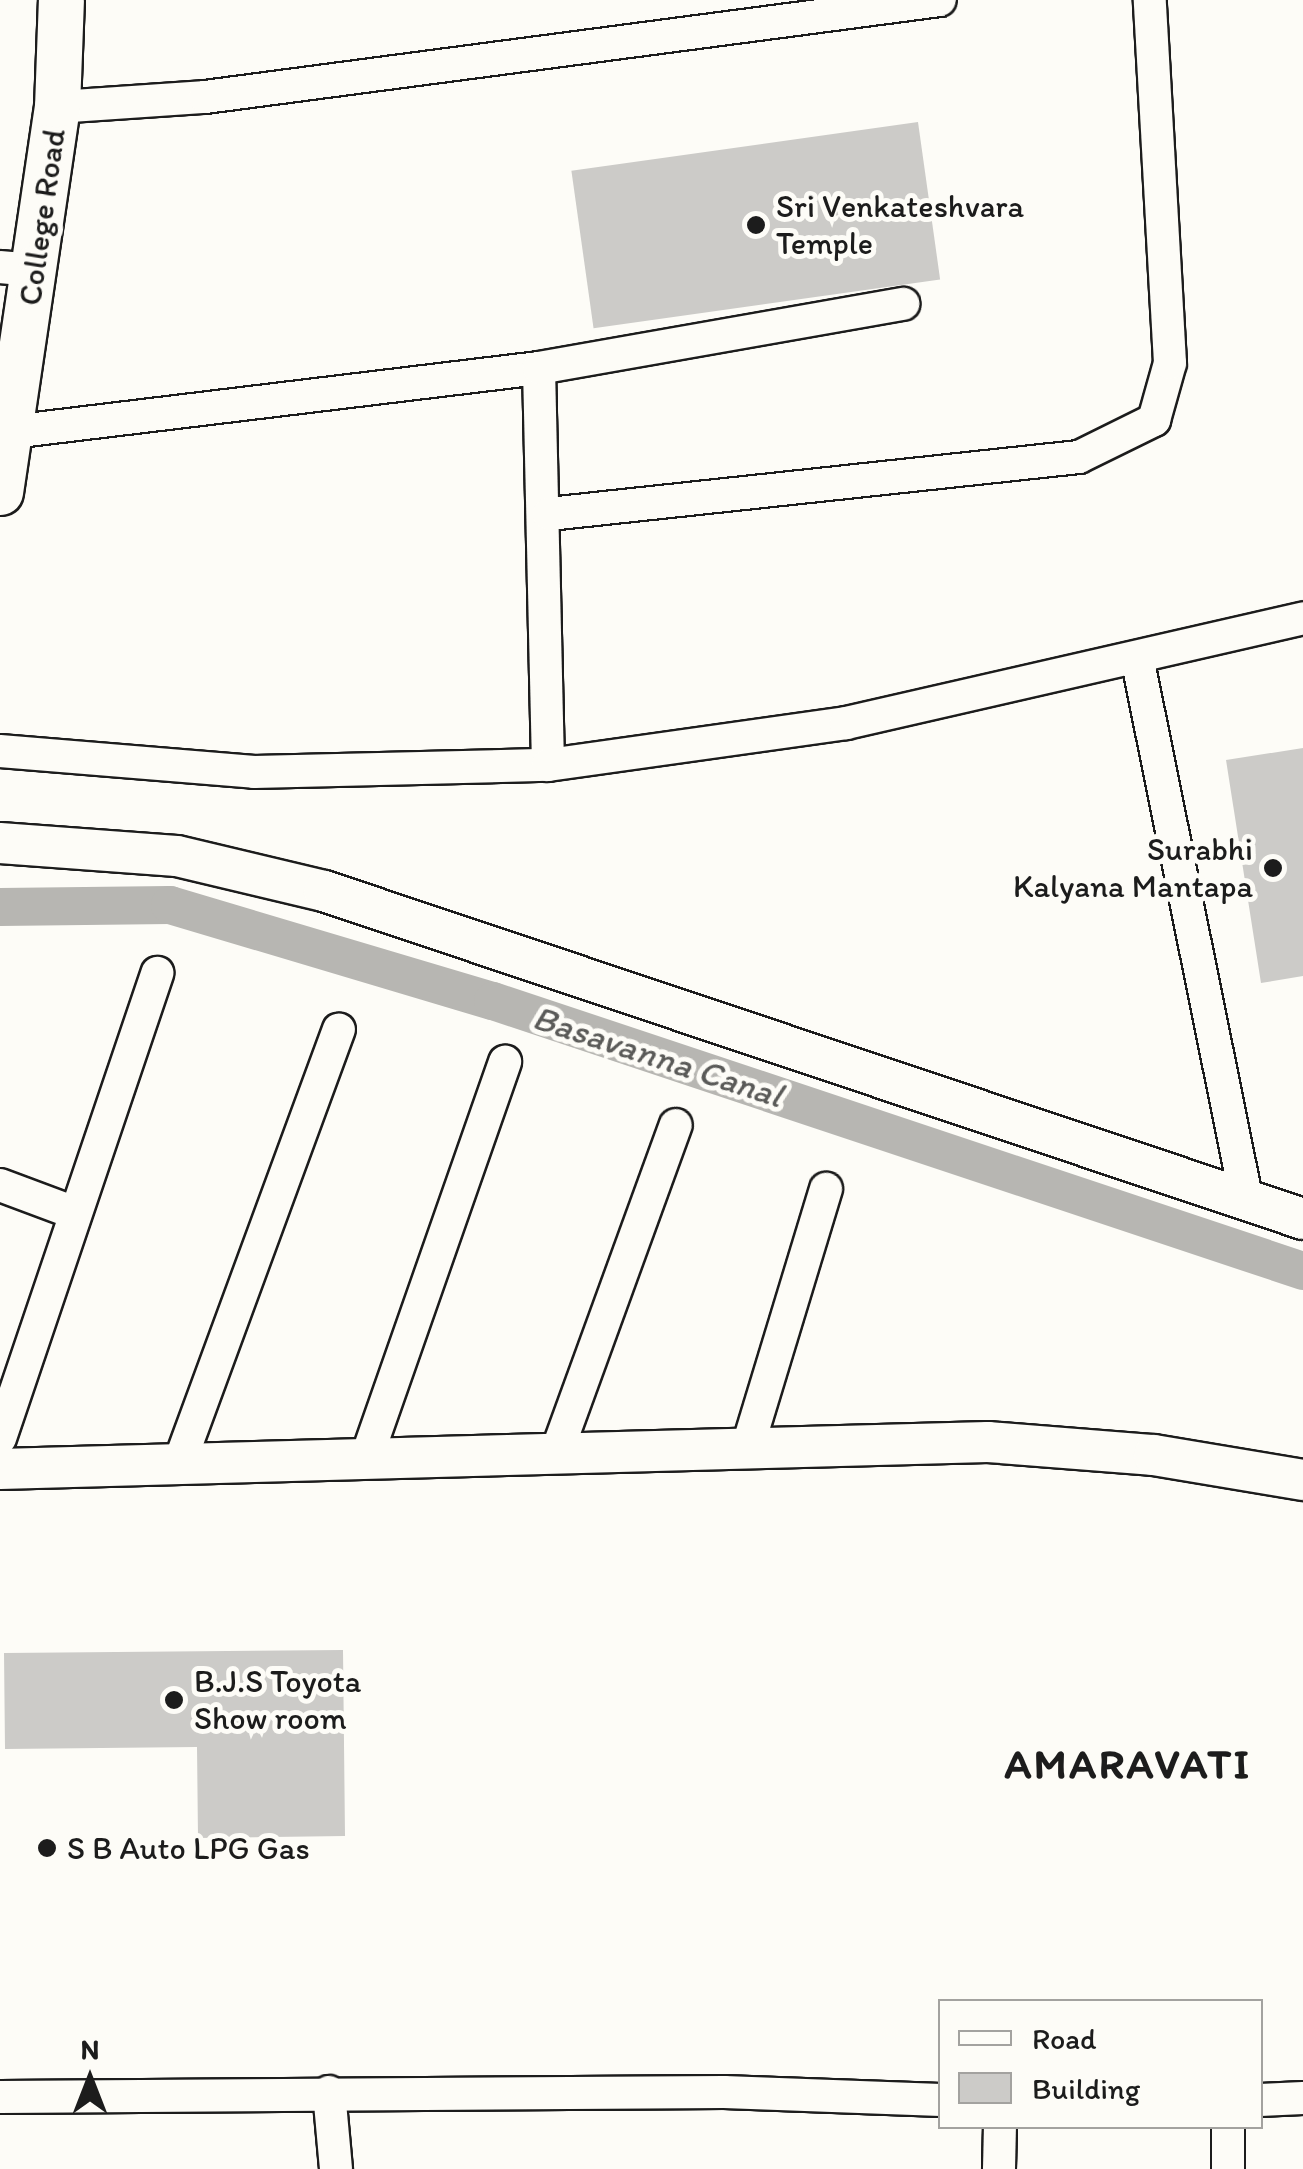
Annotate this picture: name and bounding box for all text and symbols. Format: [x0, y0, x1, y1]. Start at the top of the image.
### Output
street label: College Road [11, 126, 73, 308]
place label: Sri Venkateshvara Temple [776, 188, 1023, 263]
marker: Sri Venkateshvara Temple [745, 214, 767, 236]
place label: Surabhi Kalyana Mantapa [1013, 831, 1253, 906]
marker: Surabhi Kalyana Mantapa [1262, 857, 1284, 879]
water label: Basavanna Canal [527, 996, 789, 1116]
place label: B.J.S Toyota Show room [194, 1663, 361, 1738]
marker: B.J.S Toyota Show room [163, 1689, 185, 1711]
district label: AMARAVATI [1005, 1739, 1251, 1789]
place label: S B Auto LPG Gas [67, 1829, 310, 1867]
marker: S B Auto LPG Gas [36, 1837, 58, 1859]
legend [938, 1999, 1263, 2129]
text: Road [1032, 2020, 1097, 2057]
north arrow [40, 2029, 140, 2129]
text: N [81, 2032, 99, 2066]
text: Building [1032, 2070, 1140, 2107]

